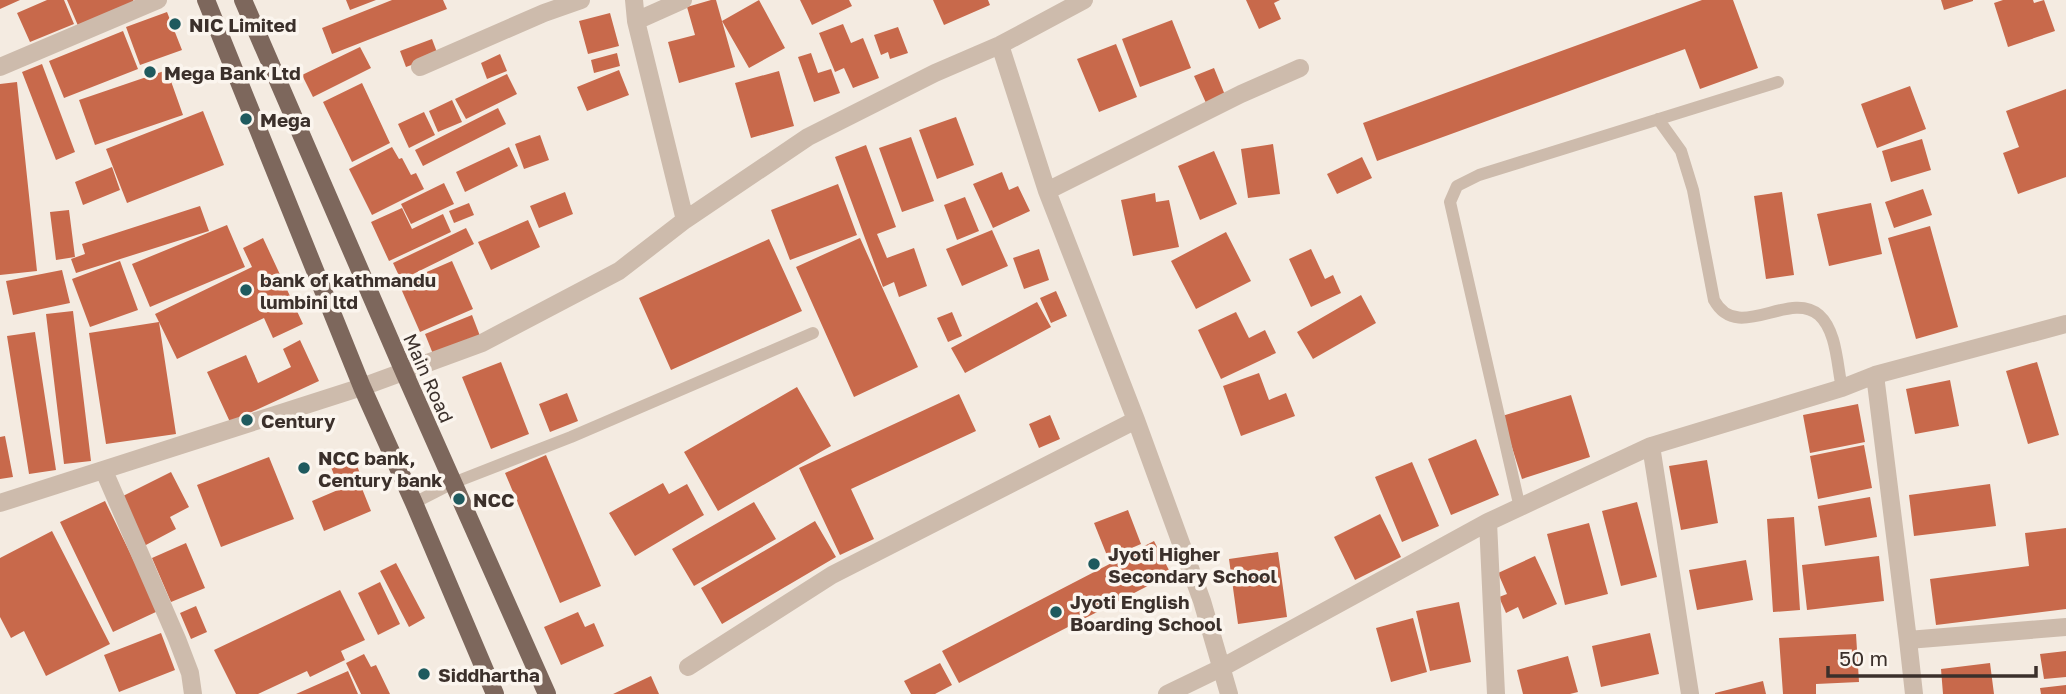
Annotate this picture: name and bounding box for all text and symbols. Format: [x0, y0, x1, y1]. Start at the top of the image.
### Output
place label: NIC Limited [189, 13, 297, 36]
marker: NIC Limited [167, 16, 183, 32]
place label: Mega Bank Ltd [164, 61, 301, 84]
marker: Mega Bank Ltd [142, 64, 158, 80]
place label: Mega [260, 108, 311, 131]
marker: Mega [238, 111, 254, 127]
place label: bank of kathmandu lumbini ltd [260, 268, 436, 313]
marker: bank of kathmandu lumbini ltd [238, 282, 254, 298]
street label: Main Road [399, 330, 459, 426]
place label: Century [261, 409, 336, 432]
marker: Century [239, 412, 255, 428]
place label: NCC bank, Century bank [318, 446, 442, 491]
marker: NCC bank, Century bank [296, 460, 312, 476]
place label: NCC [473, 488, 514, 511]
marker: NCC [451, 491, 467, 507]
place label: Jyoti Higher Secondary School [1108, 542, 1277, 587]
marker: Jyoti Higher Secondary School [1086, 556, 1102, 572]
place label: Jyoti English Boarding School [1070, 590, 1222, 635]
marker: Jyoti English Boarding School [1048, 604, 1064, 620]
scale bar [1828, 634, 2036, 678]
text: 50 m [1839, 645, 1888, 671]
place label: Siddhartha [438, 663, 540, 686]
marker: Siddhartha [416, 666, 432, 682]

